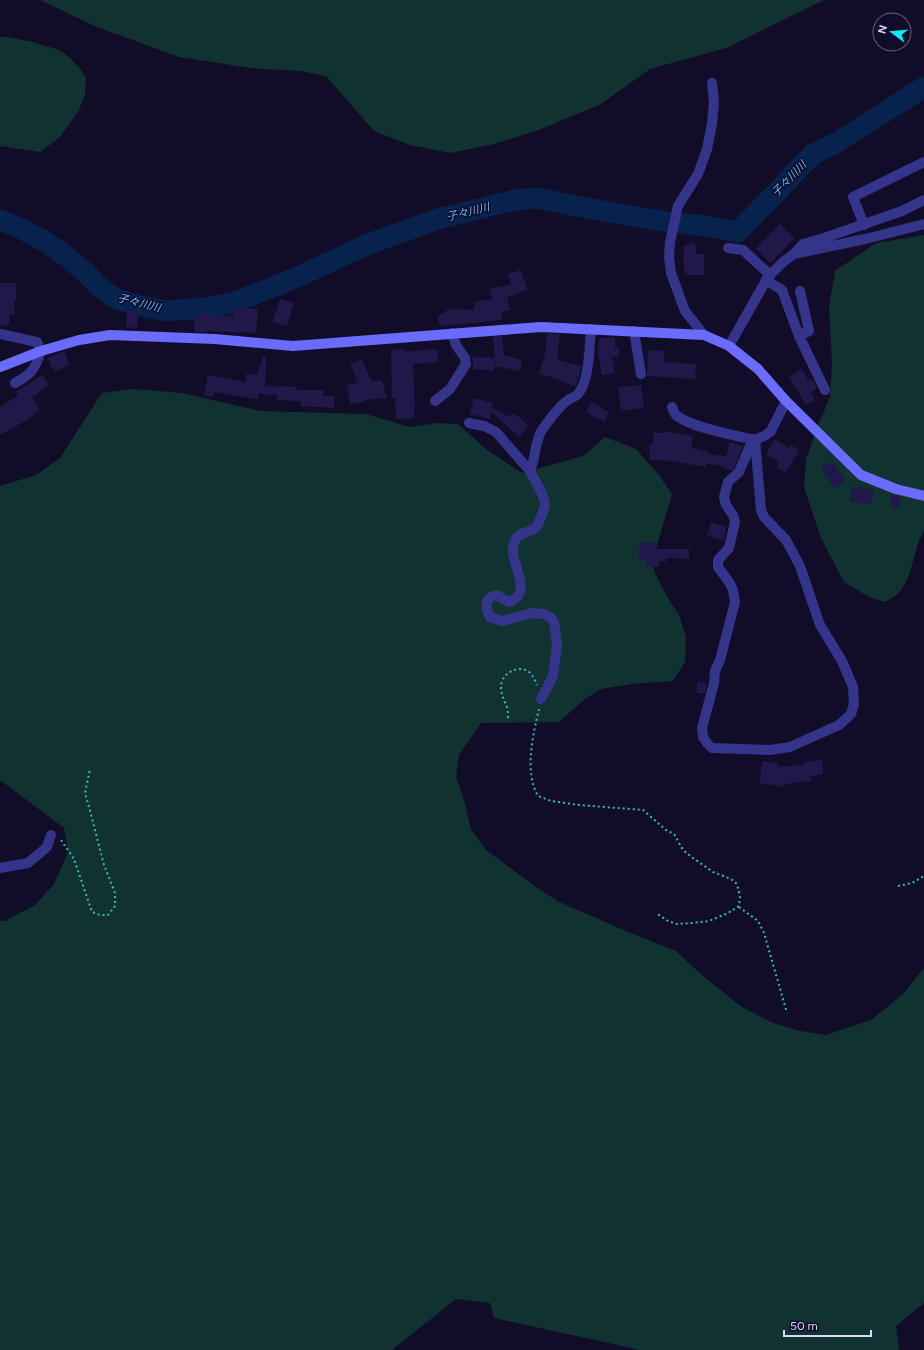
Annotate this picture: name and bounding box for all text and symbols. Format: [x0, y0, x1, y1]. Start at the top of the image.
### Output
north arrow [872, 12, 912, 52]
text: N [875, 23, 890, 35]
water label: 子々川川 [769, 158, 810, 199]
water label: 子々川川 [445, 200, 492, 224]
water label: 子々川川 [116, 291, 163, 315]
scale bar [784, 1312, 871, 1338]
text: 50 m [790, 1319, 818, 1333]

